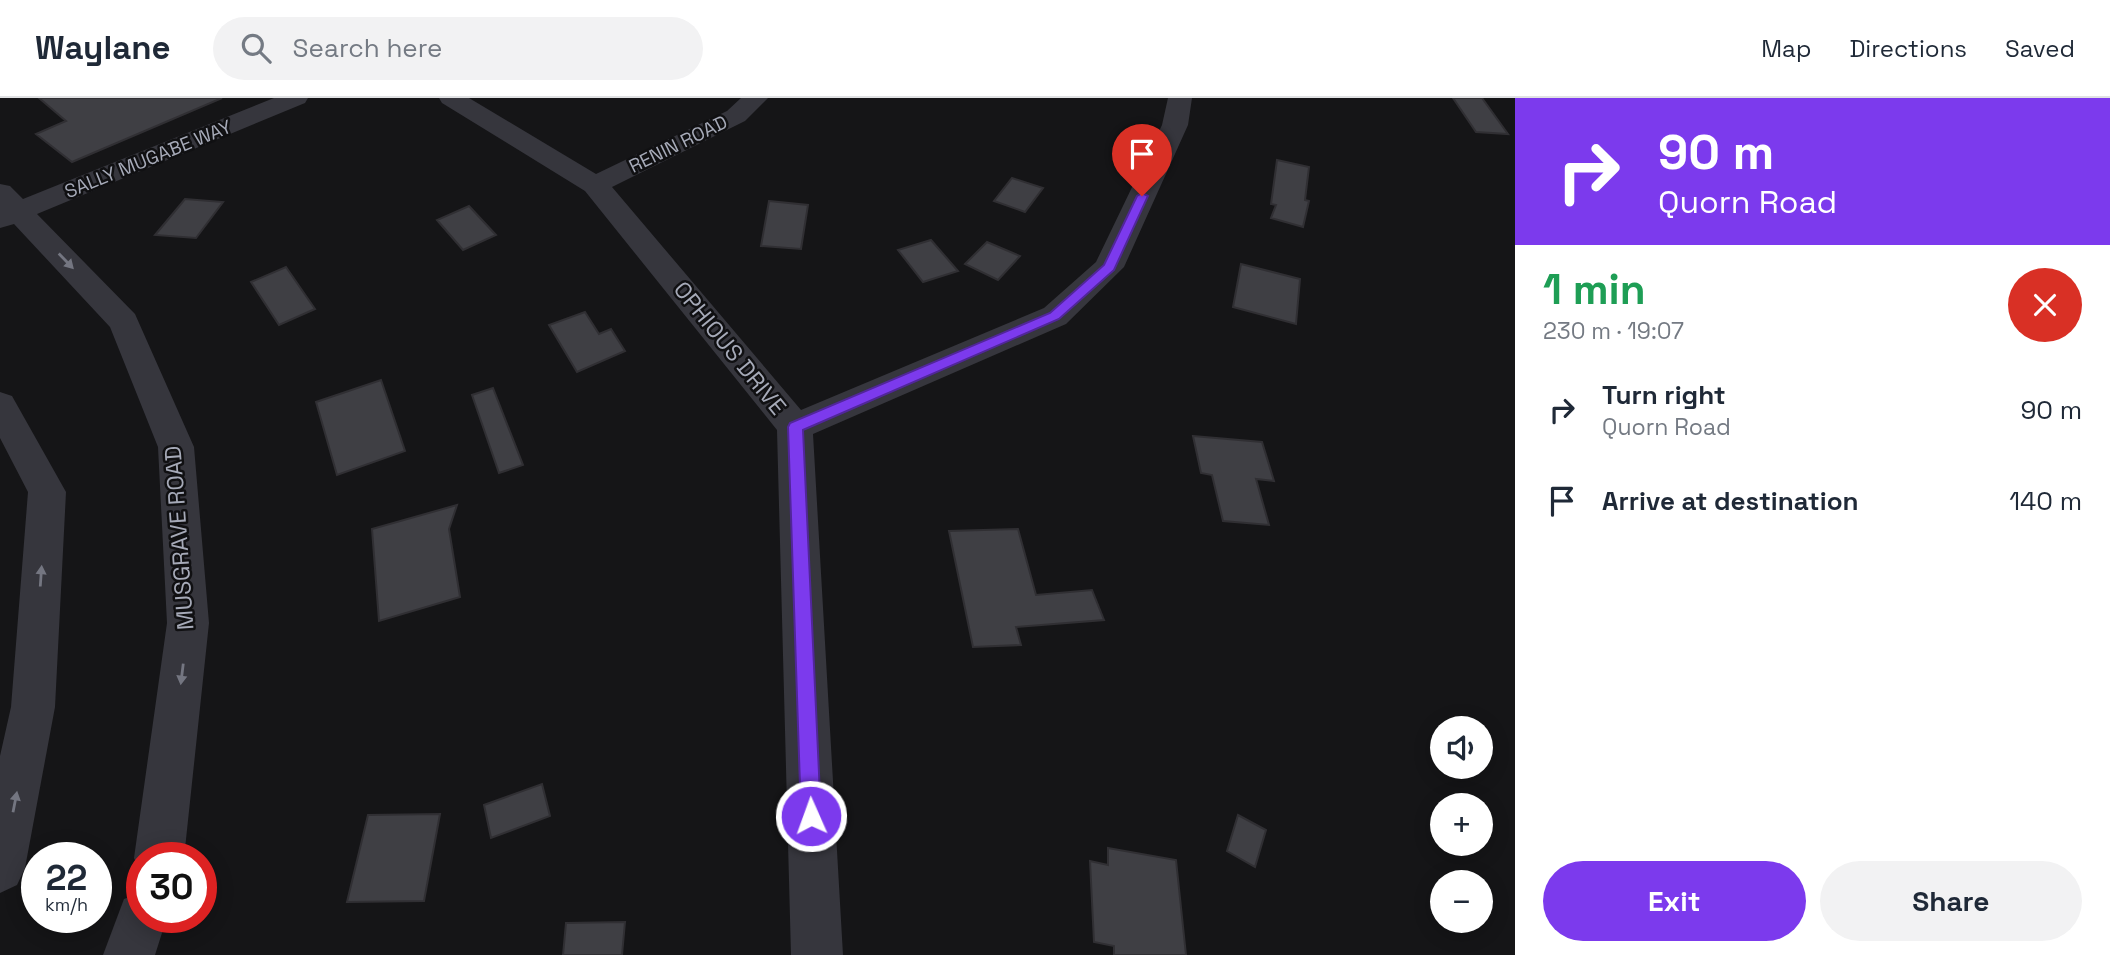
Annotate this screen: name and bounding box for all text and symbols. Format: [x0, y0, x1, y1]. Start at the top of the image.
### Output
search box [213, 17, 703, 80]
text: Waylane [35, 27, 171, 69]
icon: search [237, 29, 275, 67]
text: Search here [293, 31, 442, 65]
text: Map [1761, 33, 1811, 64]
text: Directions [1849, 33, 1967, 64]
text: Saved [2005, 33, 2075, 64]
street label: RENIN ROAD [625, 109, 731, 179]
street label: SALLY MUGABE WAY [61, 114, 236, 204]
text: 90 m [1658, 121, 1774, 183]
pin [1112, 124, 1172, 196]
icon: right [1543, 126, 1634, 217]
icon: arrive [1123, 135, 1161, 173]
text: Quorn Road [1658, 182, 1837, 222]
one-way arrow [58, 252, 74, 270]
text: 1 min [1543, 263, 1646, 316]
button: close [2008, 268, 2082, 342]
street label: OPHIOUS DRIVE [667, 275, 793, 421]
text: 230 m · 19:07 [1543, 316, 1684, 346]
text: Turn right [1602, 378, 1726, 412]
icon: right [1543, 391, 1581, 429]
text: 90 m [2020, 393, 2082, 427]
text: Quorn Road [1602, 412, 1731, 442]
street label: MUSGRAVE ROAD [158, 445, 200, 631]
icon: arrive [1543, 482, 1581, 520]
text: Arrive at destination [1602, 484, 1859, 518]
text: 140 m [2009, 484, 2082, 518]
one-way arrow [36, 565, 47, 587]
one-way arrow [176, 664, 187, 686]
map controls [1430, 716, 1493, 933]
button: sound [1430, 716, 1493, 779]
position arrow [774, 779, 848, 853]
one-way arrow [9, 791, 20, 813]
button: + [1430, 793, 1493, 856]
speed limit sign: 30 [126, 842, 217, 933]
text: 22 [46, 856, 87, 900]
button: Exit [1543, 861, 1806, 941]
button: Share [1820, 861, 2082, 941]
button: − [1430, 870, 1493, 933]
text: km/h [45, 893, 88, 916]

